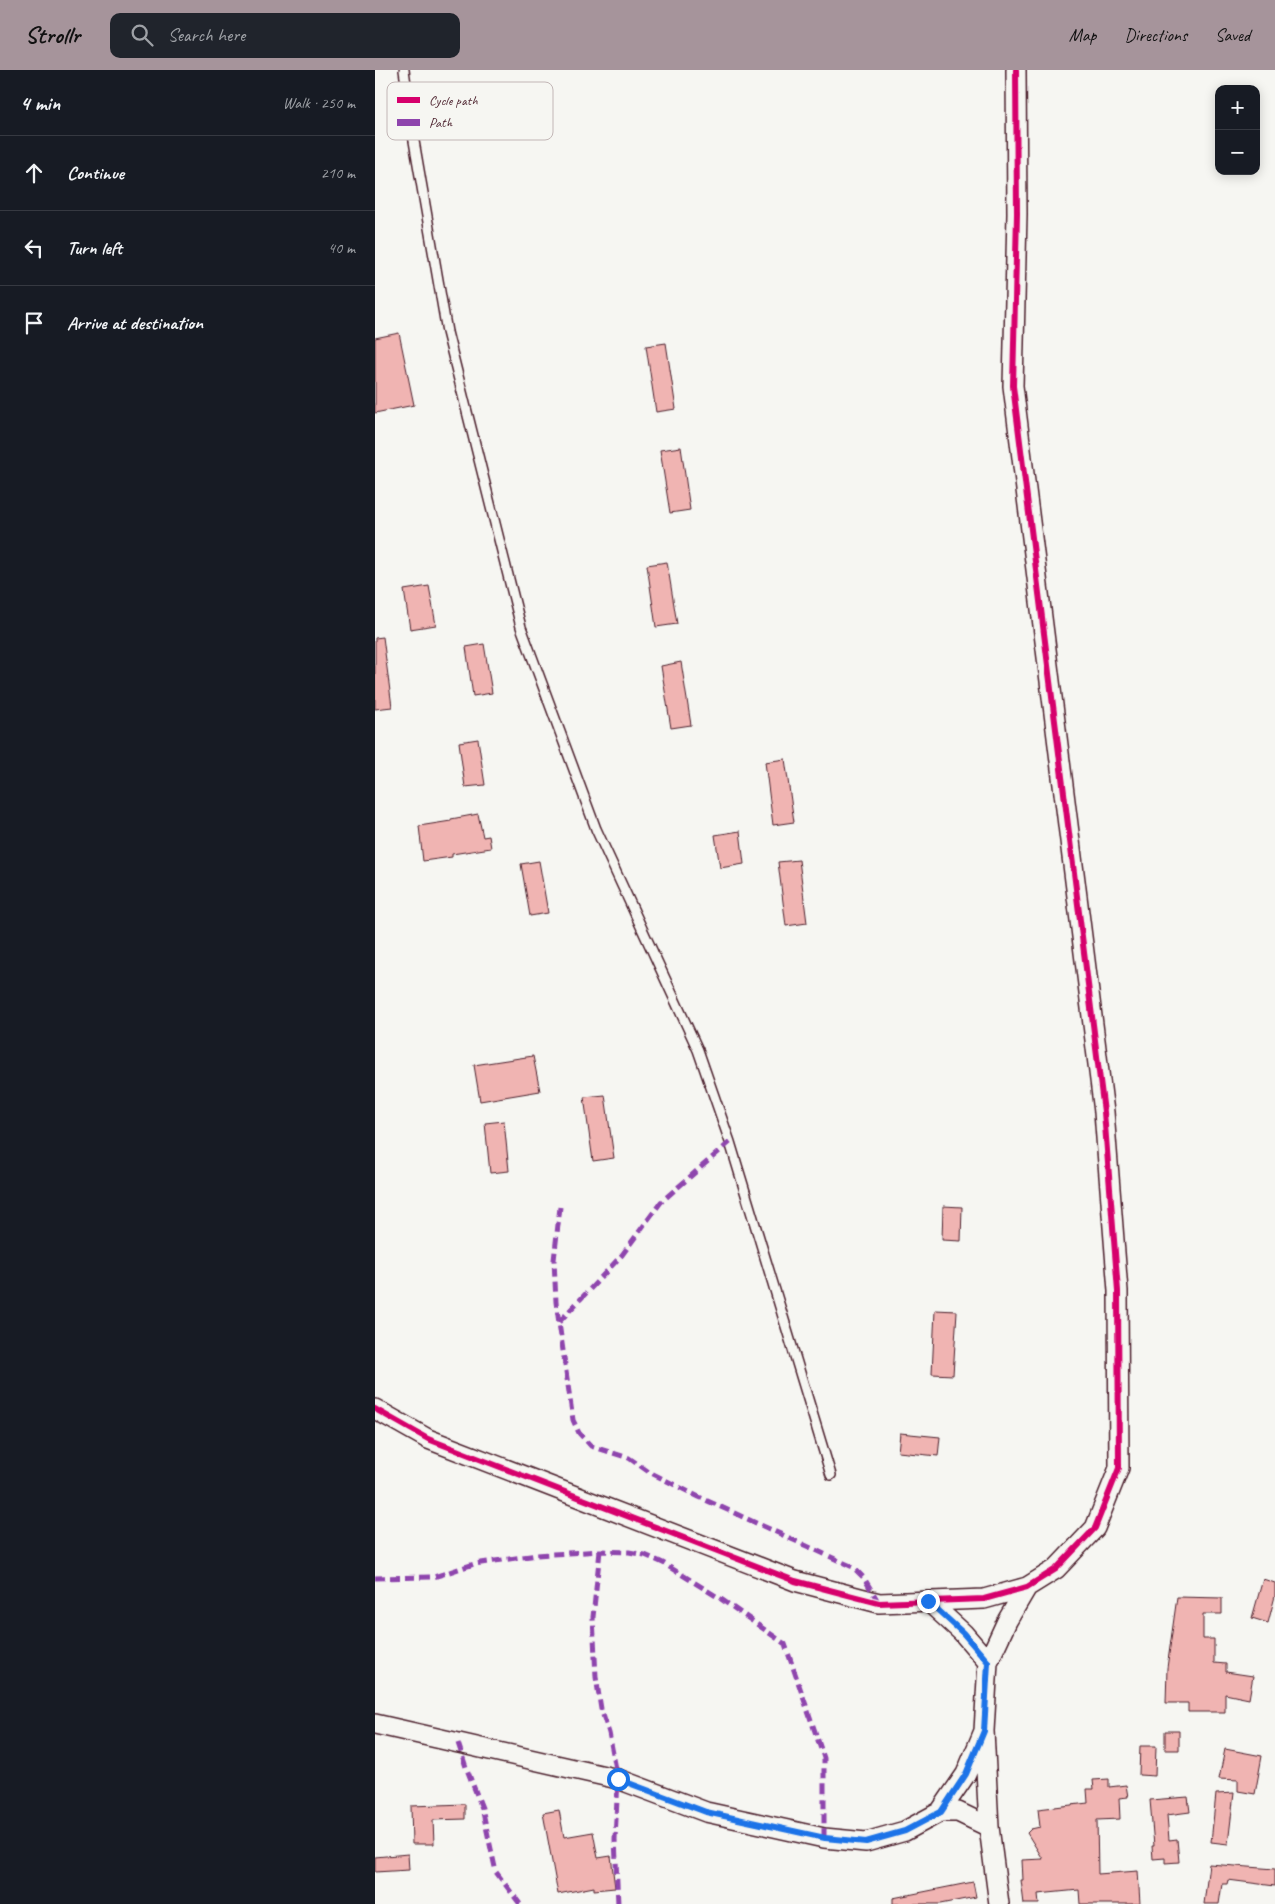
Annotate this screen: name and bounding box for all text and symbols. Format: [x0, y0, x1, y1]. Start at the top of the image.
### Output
search box [110, 13, 460, 58]
text: Strollr [25, 20, 80, 50]
icon: search [128, 21, 156, 49]
text: Search here [168, 23, 245, 47]
text: Map [1069, 24, 1096, 46]
text: Directions [1124, 24, 1187, 46]
text: Saved [1215, 24, 1250, 46]
legend [387, 82, 553, 140]
map controls [1215, 85, 1260, 175]
button: + [1215, 85, 1260, 130]
text: 4 min [20, 90, 60, 116]
text: Cycle path [429, 92, 478, 109]
text: Walk · 250 m [283, 93, 355, 113]
text: Path [429, 114, 453, 131]
button: − [1215, 130, 1260, 175]
icon: ahead [20, 159, 48, 187]
text: Continue [67, 161, 124, 185]
text: 210 m [321, 163, 355, 183]
icon: left [20, 234, 48, 262]
text: Turn left [67, 236, 122, 260]
text: 40 m [328, 238, 355, 258]
icon: arrive [20, 309, 48, 337]
text: Arrive at destination [67, 311, 203, 335]
route end [917, 1590, 940, 1613]
route start [607, 1768, 630, 1791]

